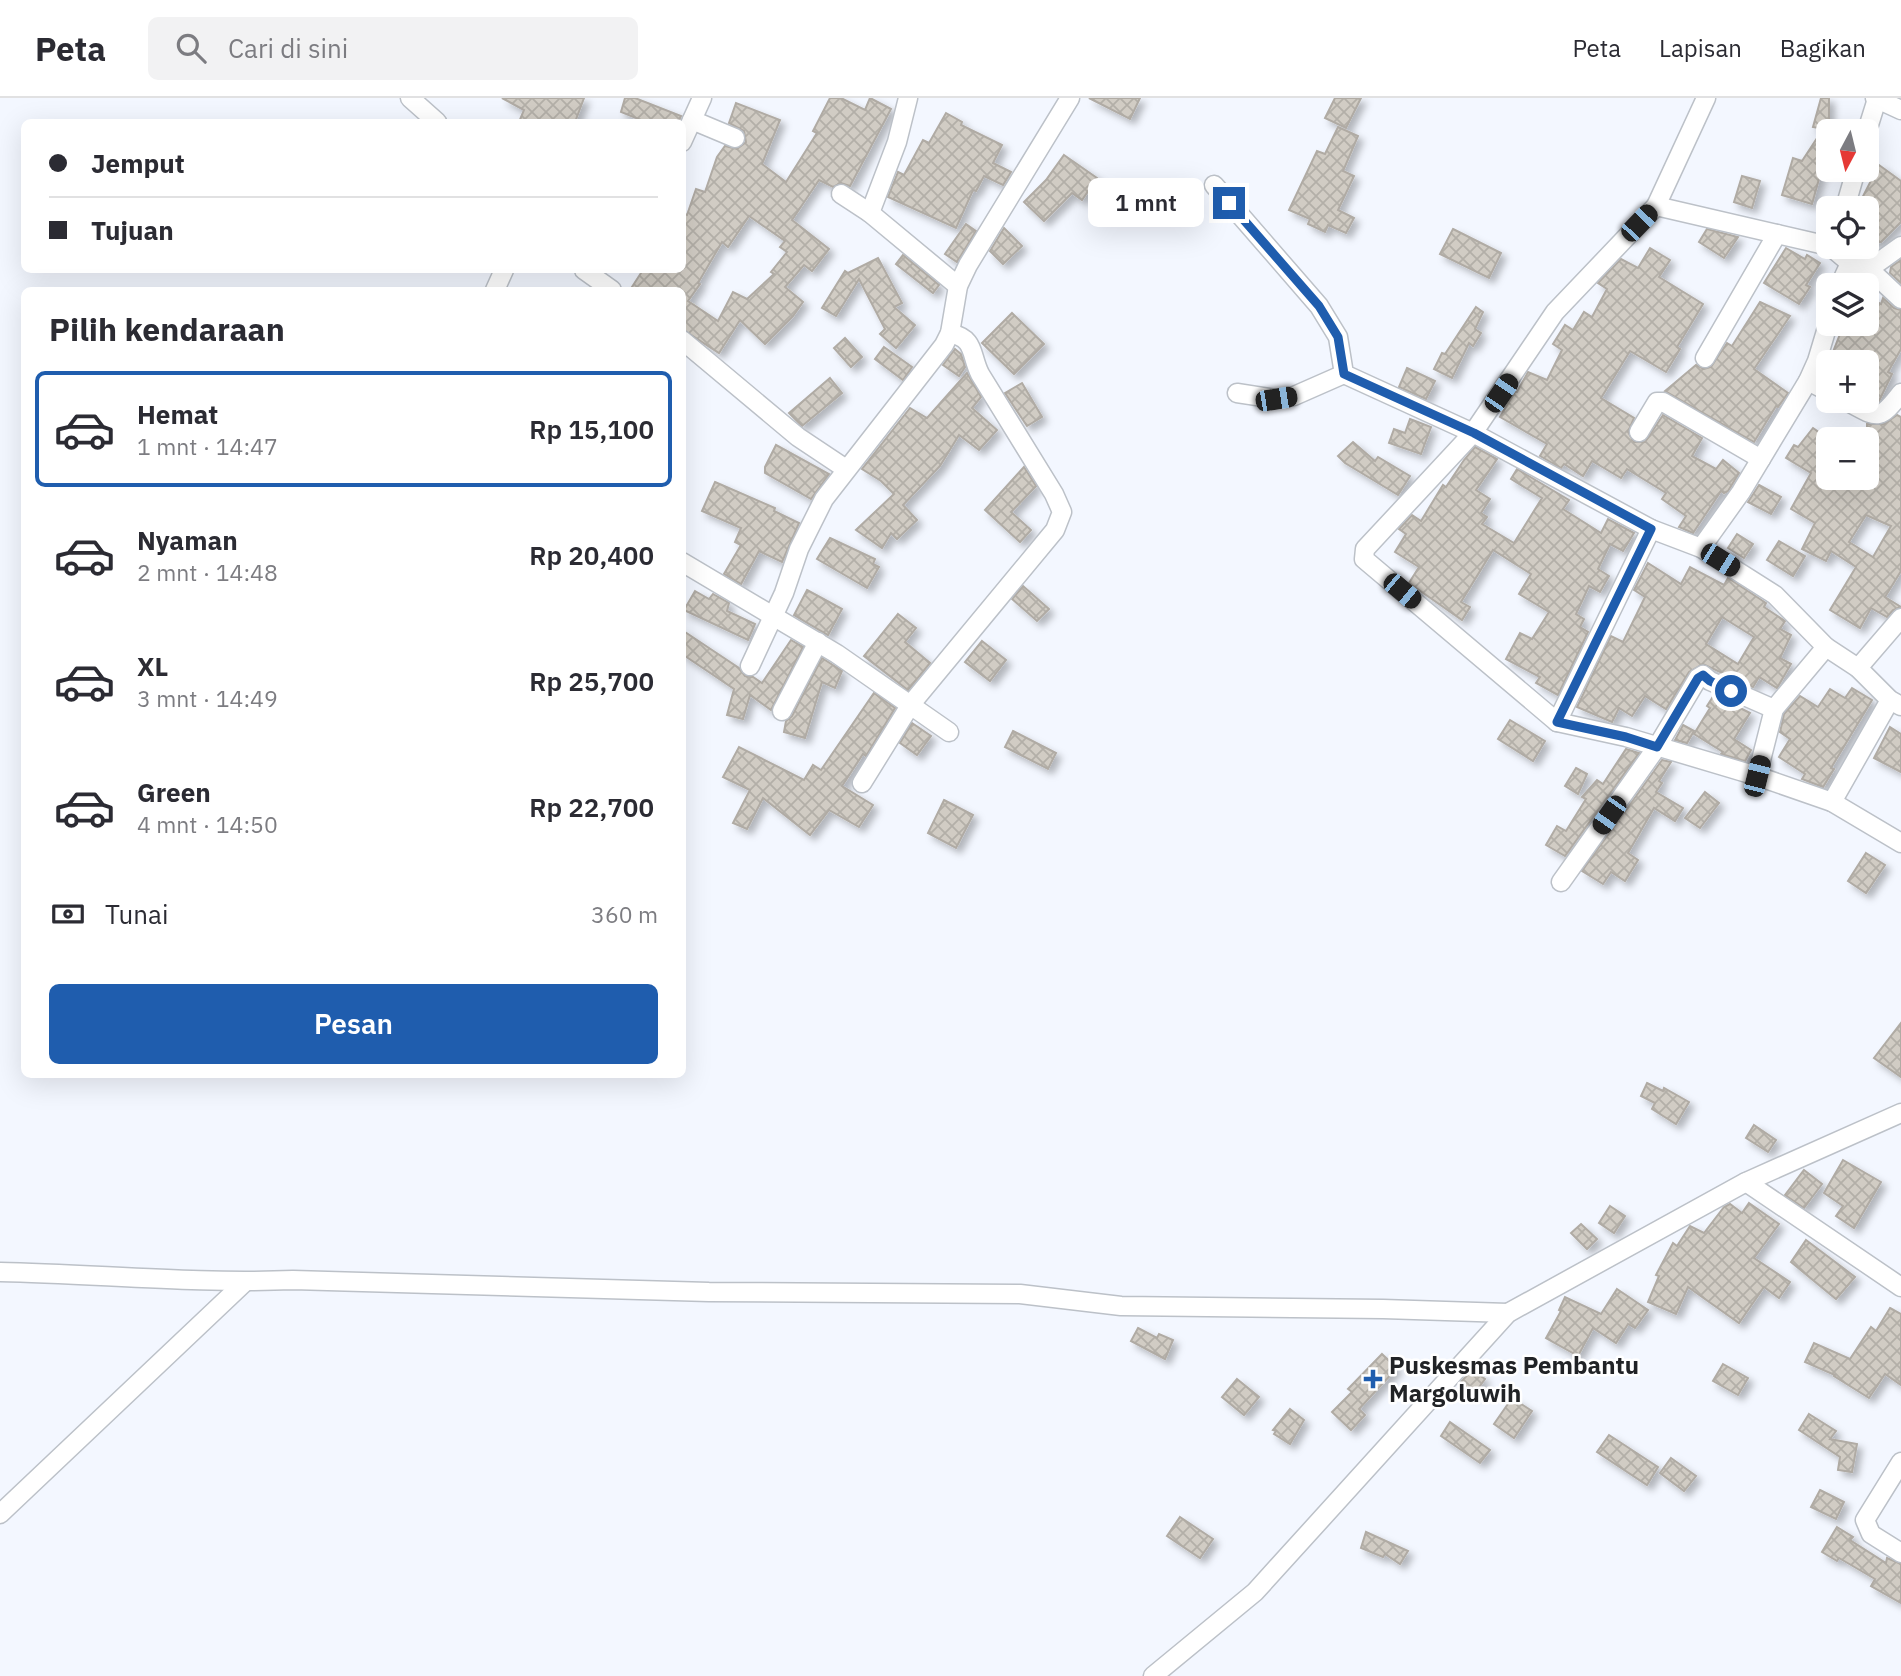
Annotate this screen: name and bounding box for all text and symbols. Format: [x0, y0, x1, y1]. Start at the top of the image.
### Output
search box [148, 17, 638, 80]
text: Peta [35, 27, 106, 70]
icon: search [172, 29, 210, 67]
text: Cari di sini [228, 31, 348, 65]
text: Peta [1573, 32, 1621, 64]
text: Lapisan [1659, 32, 1742, 64]
text: Bagikan [1780, 32, 1866, 64]
north arrow [1816, 119, 1880, 182]
map controls [1816, 119, 1879, 490]
text: Jemput [91, 146, 185, 180]
callout: 1 mnt [1089, 178, 1204, 228]
text: 1 mnt [1115, 187, 1177, 217]
route end [1213, 187, 1245, 219]
button: locate [1816, 196, 1879, 259]
car [1617, 201, 1662, 245]
text: Tujuan [91, 213, 174, 247]
button: layers [1816, 273, 1879, 336]
text: Pilih kendaraan [49, 308, 285, 350]
button: + [1816, 350, 1879, 413]
car [1481, 370, 1522, 416]
car [1254, 385, 1299, 413]
text: Hemat [137, 397, 218, 431]
icon: car [53, 398, 116, 461]
text: Rp 15,100 [529, 412, 654, 446]
button: − [1816, 427, 1879, 490]
text: 1 mnt · 14:47 [137, 431, 278, 461]
text: Nyaman [137, 523, 238, 557]
icon: car [53, 524, 116, 587]
text: Rp 20,400 [529, 538, 654, 572]
car [1697, 540, 1744, 580]
text: 2 mnt · 14:48 [137, 557, 278, 587]
car [1380, 569, 1425, 613]
text: XL [137, 649, 168, 683]
icon: car [53, 650, 116, 713]
text: Rp 25,700 [529, 664, 654, 698]
route start [1715, 675, 1747, 707]
text: 3 mnt · 14:49 [137, 683, 278, 713]
car [1742, 753, 1773, 799]
text: Green [137, 775, 211, 809]
icon: car [53, 776, 116, 839]
text: Rp 22,700 [529, 790, 654, 824]
car [1589, 792, 1630, 838]
text: 4 mnt · 14:50 [137, 809, 278, 839]
icon: cash [49, 895, 87, 933]
text: Tunai [105, 897, 169, 931]
text: 360 m [591, 899, 658, 929]
button: Pesan [49, 984, 658, 1064]
place label: Puskesmas Pembantu Margoluwih [1389, 1349, 1639, 1409]
marker: Puskesmas Pembantu Margoluwih [1363, 1369, 1383, 1389]

